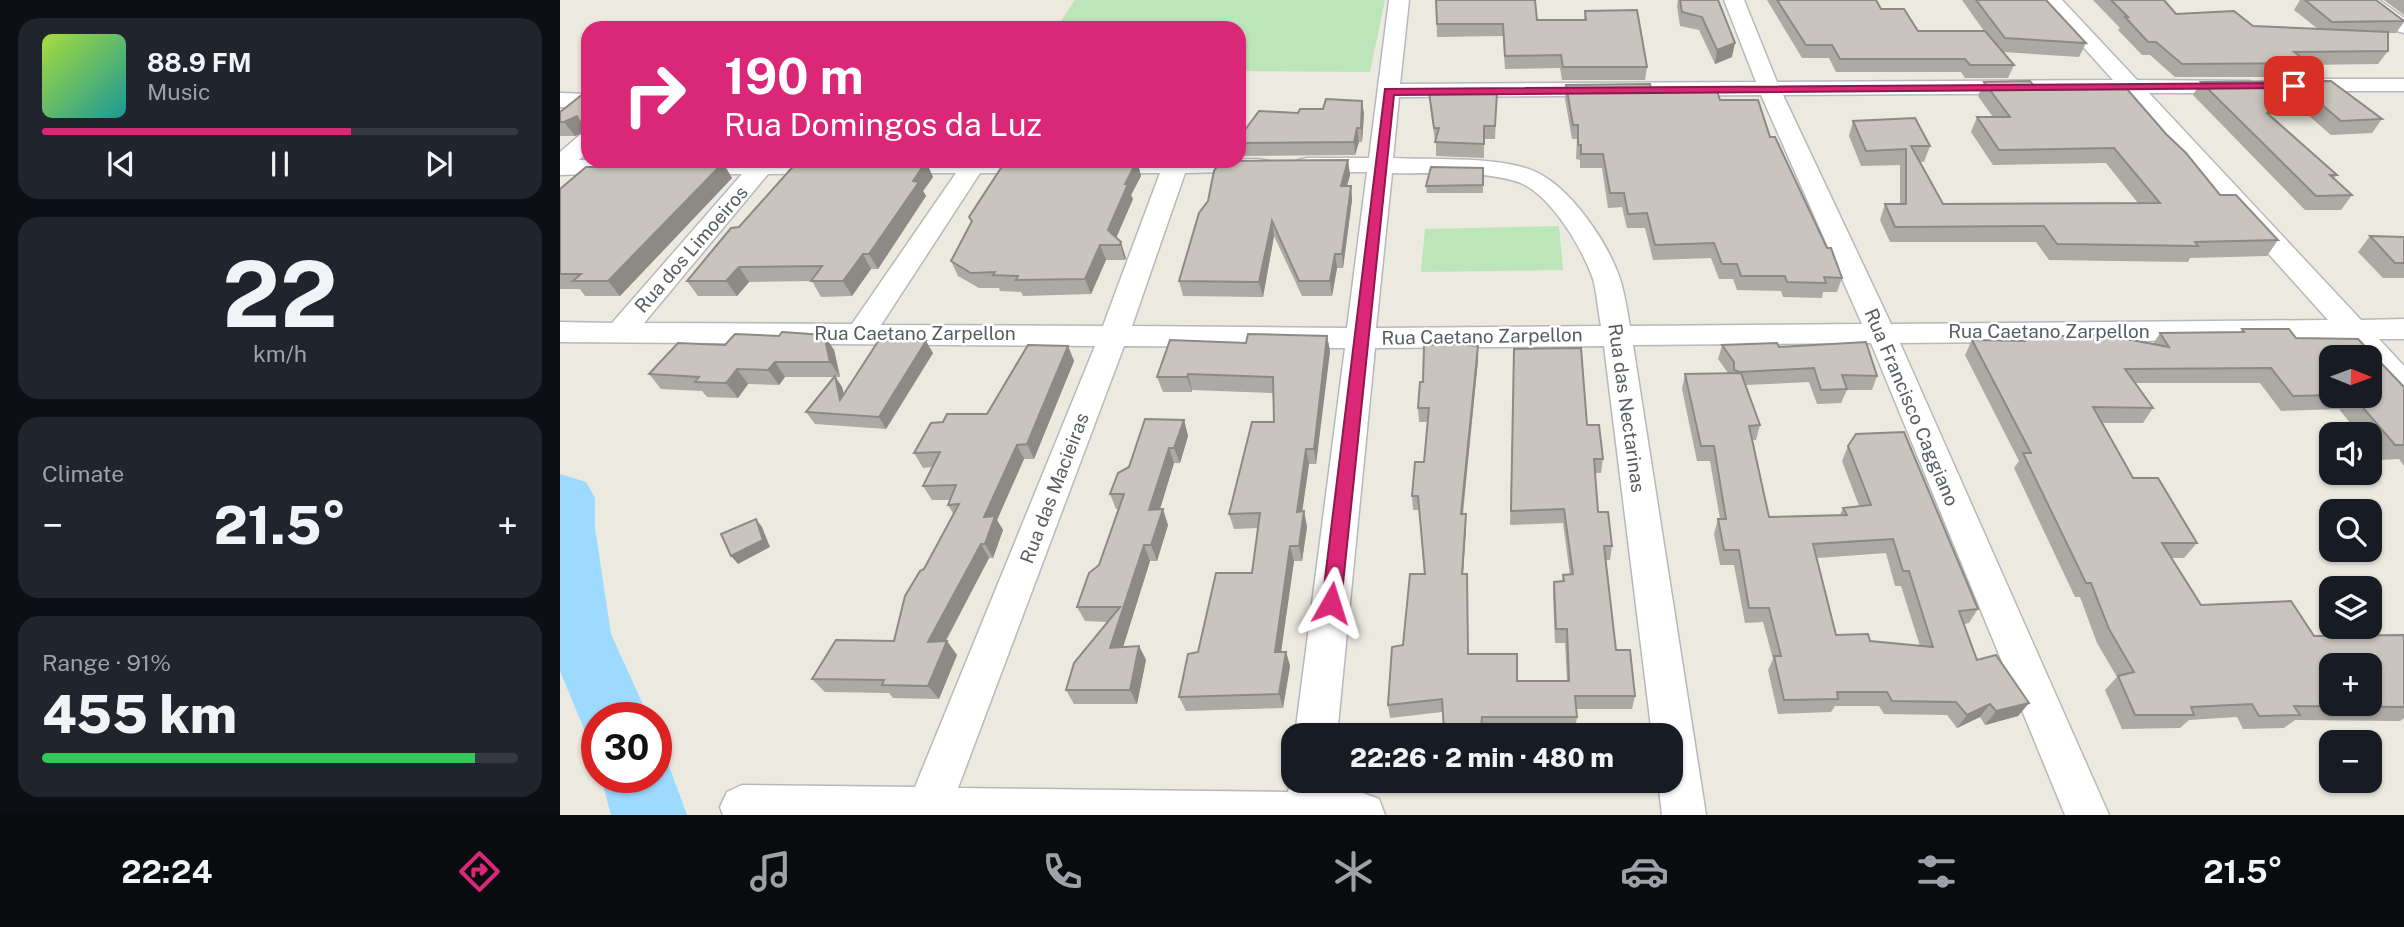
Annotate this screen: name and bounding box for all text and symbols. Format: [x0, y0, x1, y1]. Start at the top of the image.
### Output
text: 88.9 FM [147, 47, 252, 78]
text: 190 m [724, 47, 864, 105]
icon: right [609, 49, 700, 140]
pin [2264, 56, 2324, 116]
icon: arrive [2275, 67, 2313, 105]
text: Music [147, 78, 211, 105]
text: Rua Domingos da Luz [724, 106, 1042, 143]
icon: previous [102, 145, 140, 183]
icon: pause [261, 145, 299, 183]
icon: next [420, 145, 458, 183]
street label: Rua dos Limoeiros [630, 181, 752, 317]
text: 22 [222, 241, 338, 347]
street label: Rua Francisco Caggiano [1860, 305, 1964, 509]
street label: Rua Caetano Zarpellon [1948, 320, 2150, 342]
street label: Rua Caetano Zarpellon [814, 322, 1016, 344]
street label: Rua das Nectarinas [1604, 322, 1650, 494]
street label: Rua Caetano Zarpellon [1381, 323, 1583, 349]
text: km/h [253, 340, 307, 367]
north arrow [2319, 345, 2382, 408]
map controls [2319, 345, 2382, 793]
street label: Rua das Macieiras [1015, 410, 1093, 566]
button: sound [2319, 422, 2382, 485]
text: Climate [42, 460, 124, 487]
text: 21.5° [214, 495, 346, 556]
button: search [2319, 499, 2382, 562]
text: − [42, 503, 63, 548]
text: + [497, 503, 518, 548]
position arrow [1294, 566, 1368, 640]
button: layers [2319, 576, 2382, 639]
text: Range · 91% [42, 649, 171, 676]
button: + [2319, 653, 2382, 716]
text: 455 km [42, 684, 237, 745]
speed limit sign: 30 [581, 702, 672, 793]
button: − [2319, 730, 2382, 793]
text: 22:26 · 2 min · 480 m [1350, 742, 1614, 773]
icon: directions [455, 847, 504, 896]
icon: music [746, 847, 795, 896]
icon: phone [1038, 847, 1087, 896]
icon: climate [1329, 847, 1378, 896]
icon: car [1620, 847, 1669, 896]
icon: filters [1912, 847, 1961, 896]
text: 22:24 [121, 853, 212, 890]
text: 21.5° [2203, 853, 2283, 890]

